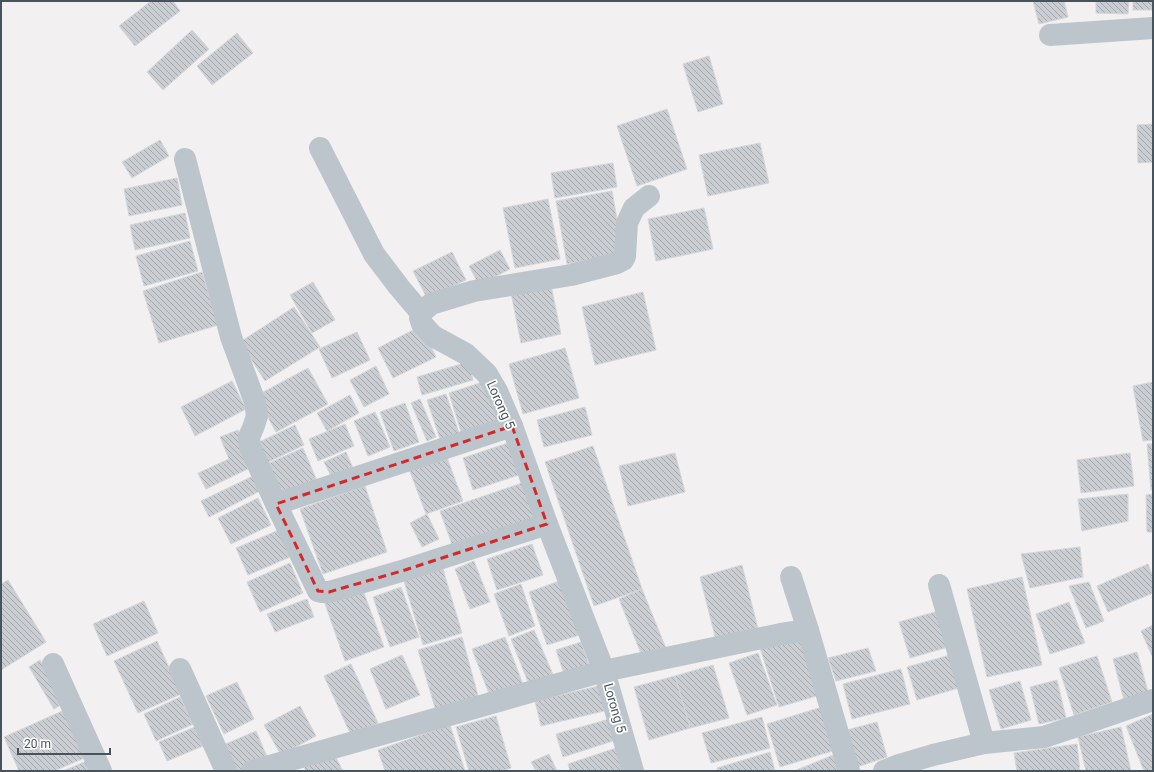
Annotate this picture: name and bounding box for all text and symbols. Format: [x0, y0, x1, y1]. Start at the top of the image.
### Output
street label: Lorong 5 [484, 379, 518, 431]
street label: Lorong 5 [601, 681, 629, 735]
scale bar [18, 730, 110, 756]
text: 20 m [24, 737, 51, 751]

